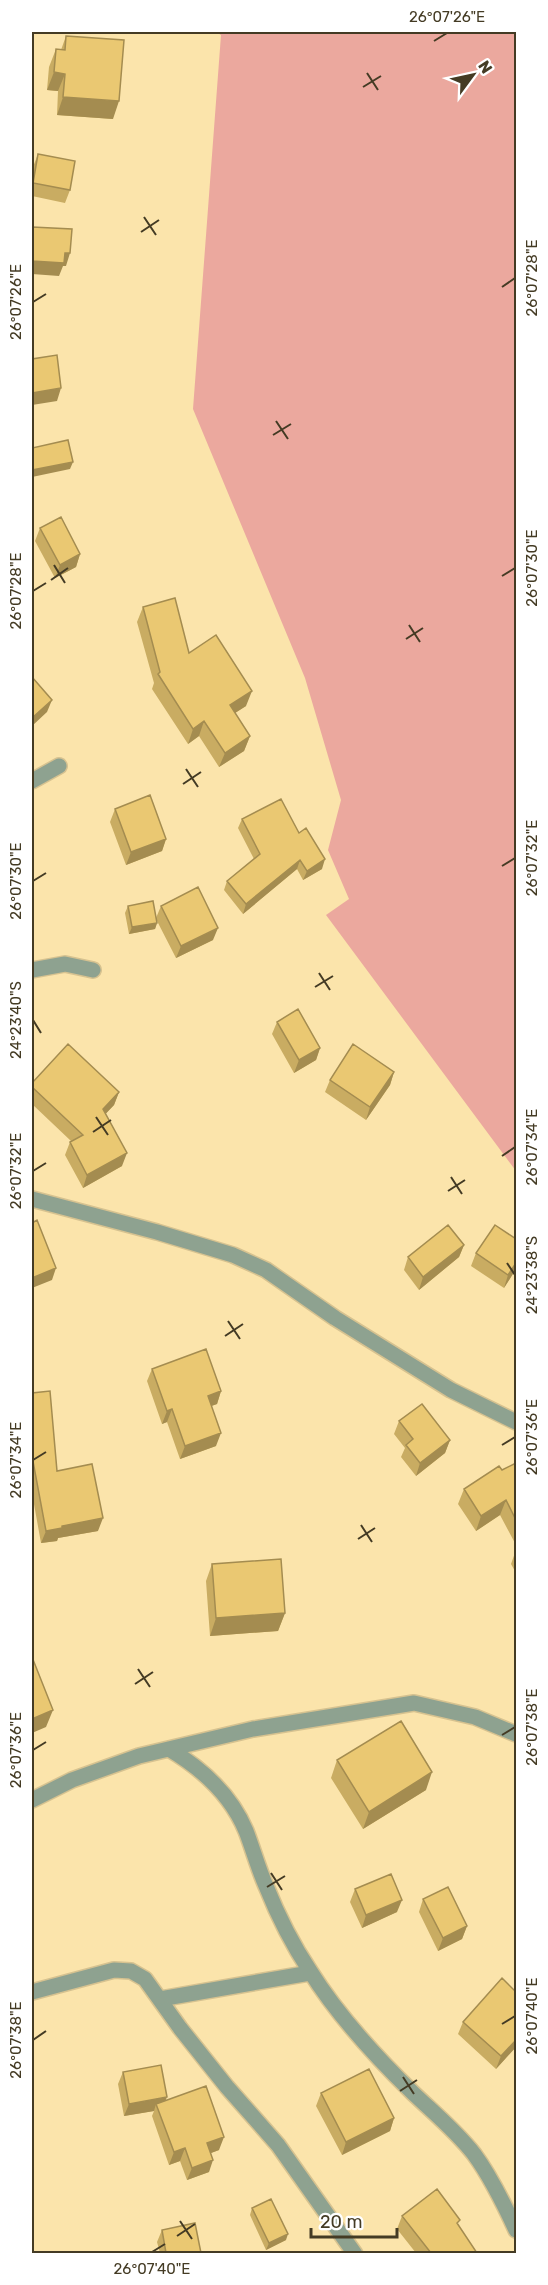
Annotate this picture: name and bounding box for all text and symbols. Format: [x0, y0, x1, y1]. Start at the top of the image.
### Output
text: 26°07'26"E [409, 8, 485, 26]
north arrow [443, 45, 503, 105]
text: N [474, 57, 496, 77]
text: 26°07'28"E [523, 239, 541, 317]
text: 26°07'26"E [7, 264, 25, 340]
text: 26°07'30"E [523, 529, 541, 607]
text: 26°07'28"E [7, 552, 25, 630]
text: 26°07'32"E [523, 820, 541, 896]
text: 26°07'30"E [7, 842, 25, 920]
text: 24°23'40"S [7, 981, 25, 1059]
text: 26°07'34"E [523, 1109, 541, 1185]
text: 26°07'32"E [7, 1133, 25, 1209]
text: 24°23'38"S [523, 1236, 541, 1314]
text: 26°07'36"E [523, 1399, 541, 1475]
text: 26°07'34"E [7, 1422, 25, 1498]
text: 26°07'38"E [523, 1688, 541, 1766]
text: 26°07'36"E [7, 1712, 25, 1788]
text: 26°07'40"E [523, 1978, 541, 2054]
text: 26°07'38"E [7, 2001, 25, 2079]
scale bar [311, 2201, 396, 2239]
text: 20 m [320, 2211, 362, 2233]
text: 26°07'40"E [114, 2260, 190, 2278]

